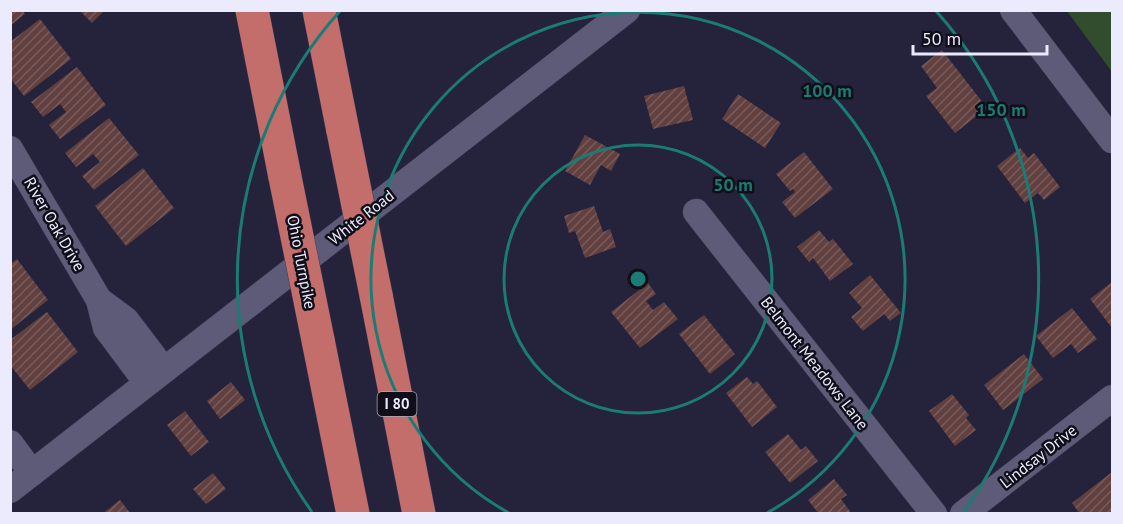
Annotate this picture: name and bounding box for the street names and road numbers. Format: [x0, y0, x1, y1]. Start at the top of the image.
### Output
street label: River Oak Drive [20, 173, 90, 275]
street label: White Road [324, 185, 398, 249]
street label: Ohio Turnpike [283, 214, 321, 310]
street label: Belmont Meadows Lane [757, 292, 873, 434]
road number: I 80 [378, 392, 416, 416]
street label: Lindsay Drive [996, 420, 1080, 492]

